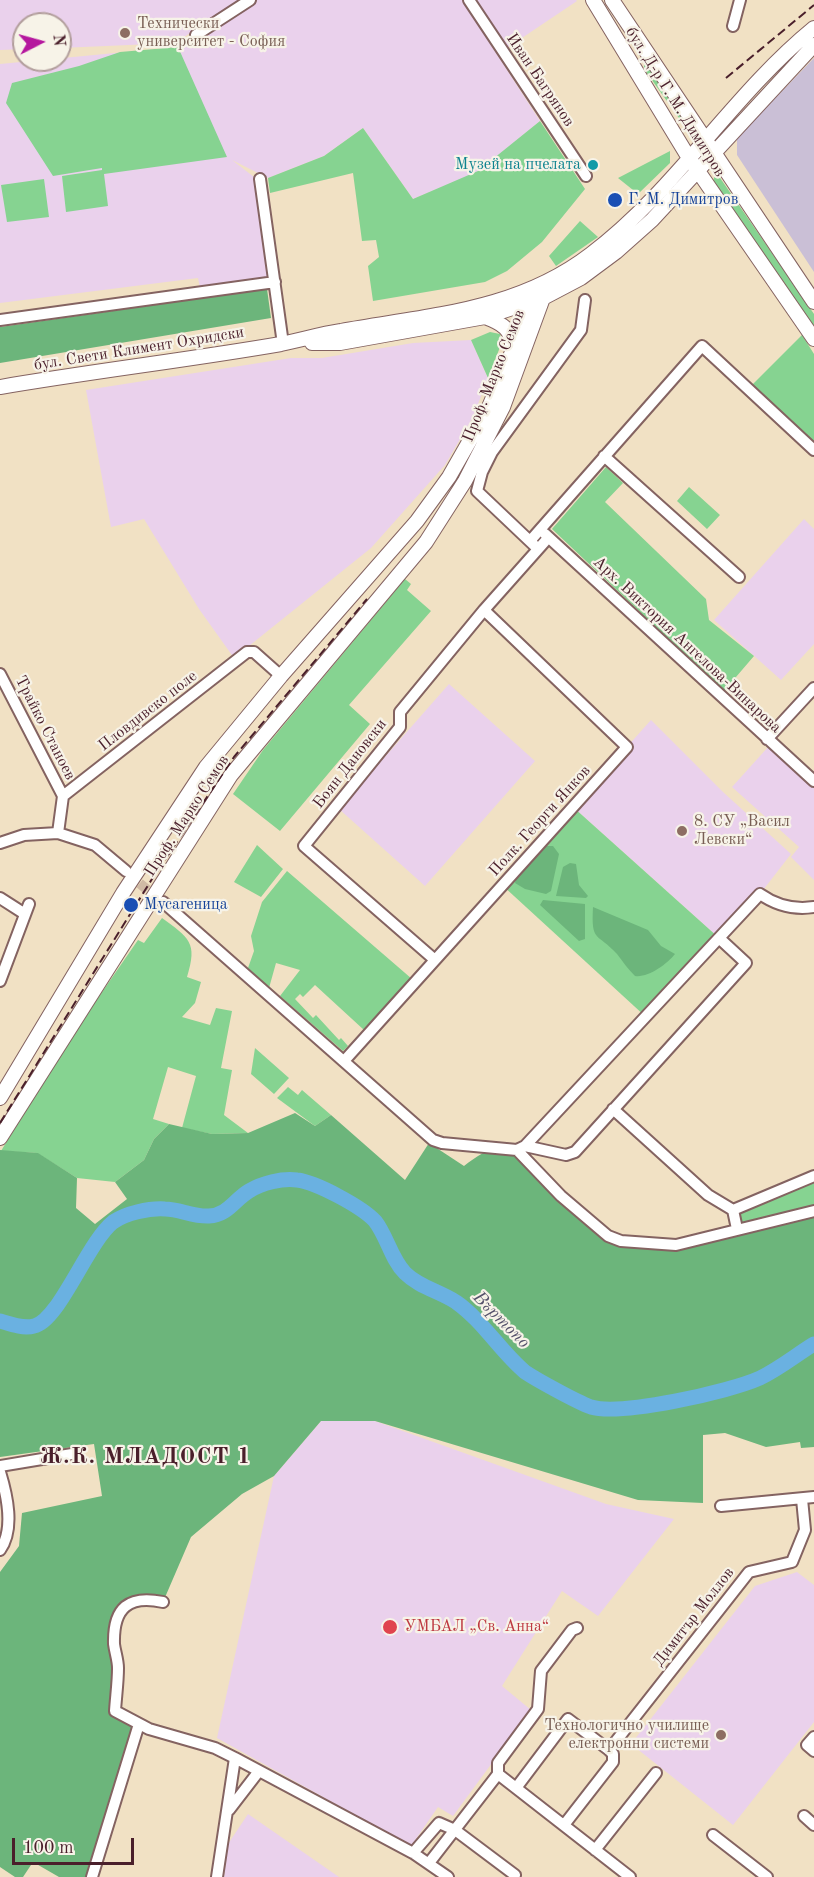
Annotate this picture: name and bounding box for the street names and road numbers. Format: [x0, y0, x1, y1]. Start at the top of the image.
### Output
street label: бул. Д-р Г. М. Димитров [621, 23, 729, 181]
street label: Иван Багрянов [502, 30, 578, 130]
street label: Проф. Марко Семов [459, 307, 529, 445]
street label: бул. Свети Климент Охридски [33, 323, 245, 375]
street label: Арх. Виктория Ангелова-Винарова [589, 553, 785, 737]
street label: Пловдивско поле [95, 667, 201, 755]
street label: Трайко Станоев [10, 673, 80, 783]
street label: Боян Дановски [309, 715, 391, 813]
street label: Проф. Марко Семов [140, 751, 234, 881]
street label: Полк. Георги Янков [485, 761, 595, 881]
street label: Димитър Моллов [649, 1564, 739, 1670]

